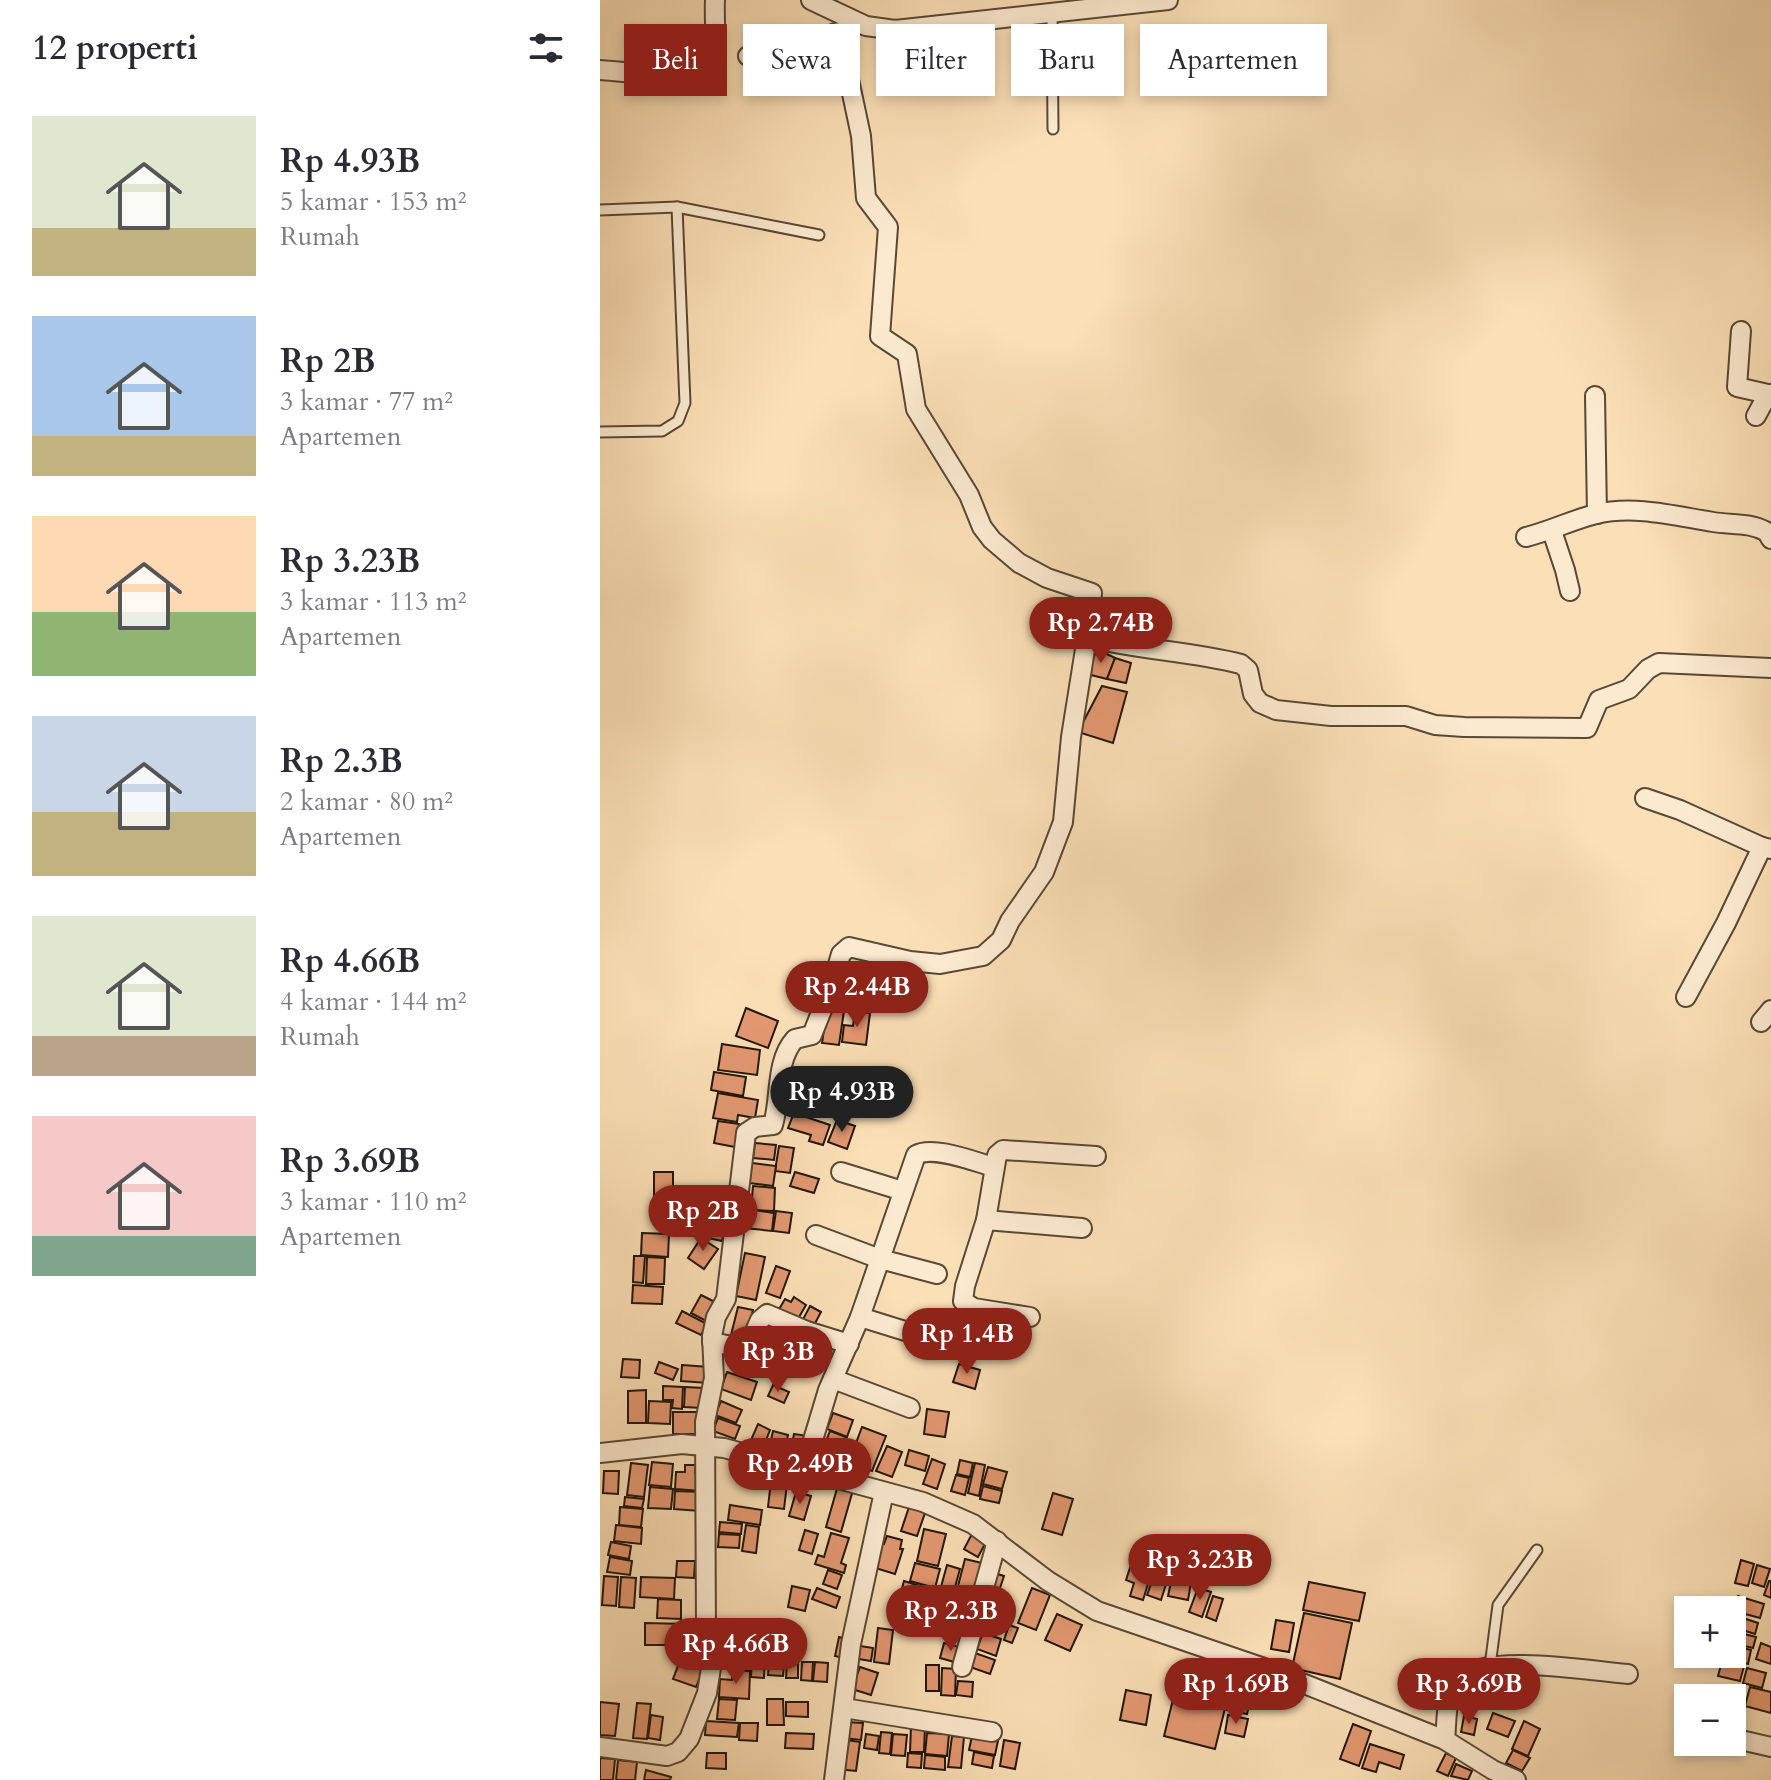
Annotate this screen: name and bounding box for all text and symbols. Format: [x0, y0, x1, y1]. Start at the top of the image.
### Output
chip: Beli [624, 24, 727, 96]
chip: Sewa [743, 24, 860, 96]
chip: Filter [876, 24, 995, 96]
chip: Baru [1011, 24, 1124, 96]
chip: Apartemen [1140, 24, 1327, 96]
text: 12 properti [32, 25, 198, 71]
icon: filters [524, 26, 568, 70]
text: Rp 4.93B [280, 138, 420, 184]
icon: home [96, 148, 192, 244]
text: 5 kamar · 153 m² [280, 184, 466, 219]
text: Rumah [280, 219, 360, 254]
text: Rp 2B [280, 338, 376, 384]
icon: home [96, 348, 192, 444]
text: 3 kamar · 77 m² [280, 384, 453, 419]
text: Apartemen [280, 419, 402, 454]
text: Rp 3.23B [280, 538, 420, 584]
icon: home [96, 548, 192, 644]
text: 3 kamar · 113 m² [280, 584, 466, 619]
pin: Rp 2.74B [1018, 597, 1184, 665]
text: Rp 2.74B [1047, 605, 1155, 640]
text: Apartemen [280, 619, 402, 654]
text: Rp 2.3B [280, 738, 403, 784]
icon: home [96, 748, 192, 844]
text: 2 kamar · 80 m² [280, 784, 453, 819]
text: Apartemen [280, 819, 402, 854]
text: Rp 4.66B [280, 938, 420, 984]
icon: home [96, 948, 192, 1044]
pin: Rp 2.44B [774, 961, 940, 1029]
text: Rp 2.44B [803, 969, 911, 1004]
text: 4 kamar · 144 m² [280, 984, 466, 1019]
text: Rumah [280, 1019, 360, 1054]
pin: Rp 4.93B [759, 1066, 925, 1134]
text: Rp 4.93B [788, 1074, 896, 1109]
text: Rp 3.69B [280, 1138, 420, 1184]
icon: home [96, 1148, 192, 1244]
text: 3 kamar · 110 m² [280, 1184, 466, 1219]
pin: Rp 2B [647, 1185, 759, 1253]
text: Rp 2B [666, 1193, 740, 1228]
text: Apartemen [280, 1219, 402, 1254]
pin: Rp 1.4B [893, 1308, 1041, 1376]
text: Rp 1.4B [920, 1316, 1014, 1351]
pin: Rp 3B [722, 1326, 834, 1394]
text: Rp 3B [741, 1334, 815, 1369]
pin: Rp 2.49B [717, 1438, 883, 1506]
text: Rp 2.49B [746, 1446, 854, 1481]
pin: Rp 3.23B [1117, 1534, 1283, 1602]
text: Rp 3.23B [1146, 1542, 1254, 1577]
pin: Rp 2.3B [877, 1585, 1025, 1653]
text: Rp 2.3B [904, 1593, 998, 1628]
map controls [1674, 1596, 1746, 1756]
button: + [1674, 1596, 1746, 1668]
pin: Rp 4.66B [653, 1618, 819, 1686]
text: Rp 4.66B [682, 1626, 790, 1661]
pin: Rp 1.69B [1153, 1658, 1319, 1726]
pin: Rp 3.69B [1386, 1658, 1552, 1726]
text: Rp 1.69B [1182, 1666, 1290, 1701]
text: Rp 3.69B [1415, 1666, 1523, 1701]
button: − [1674, 1684, 1746, 1756]

